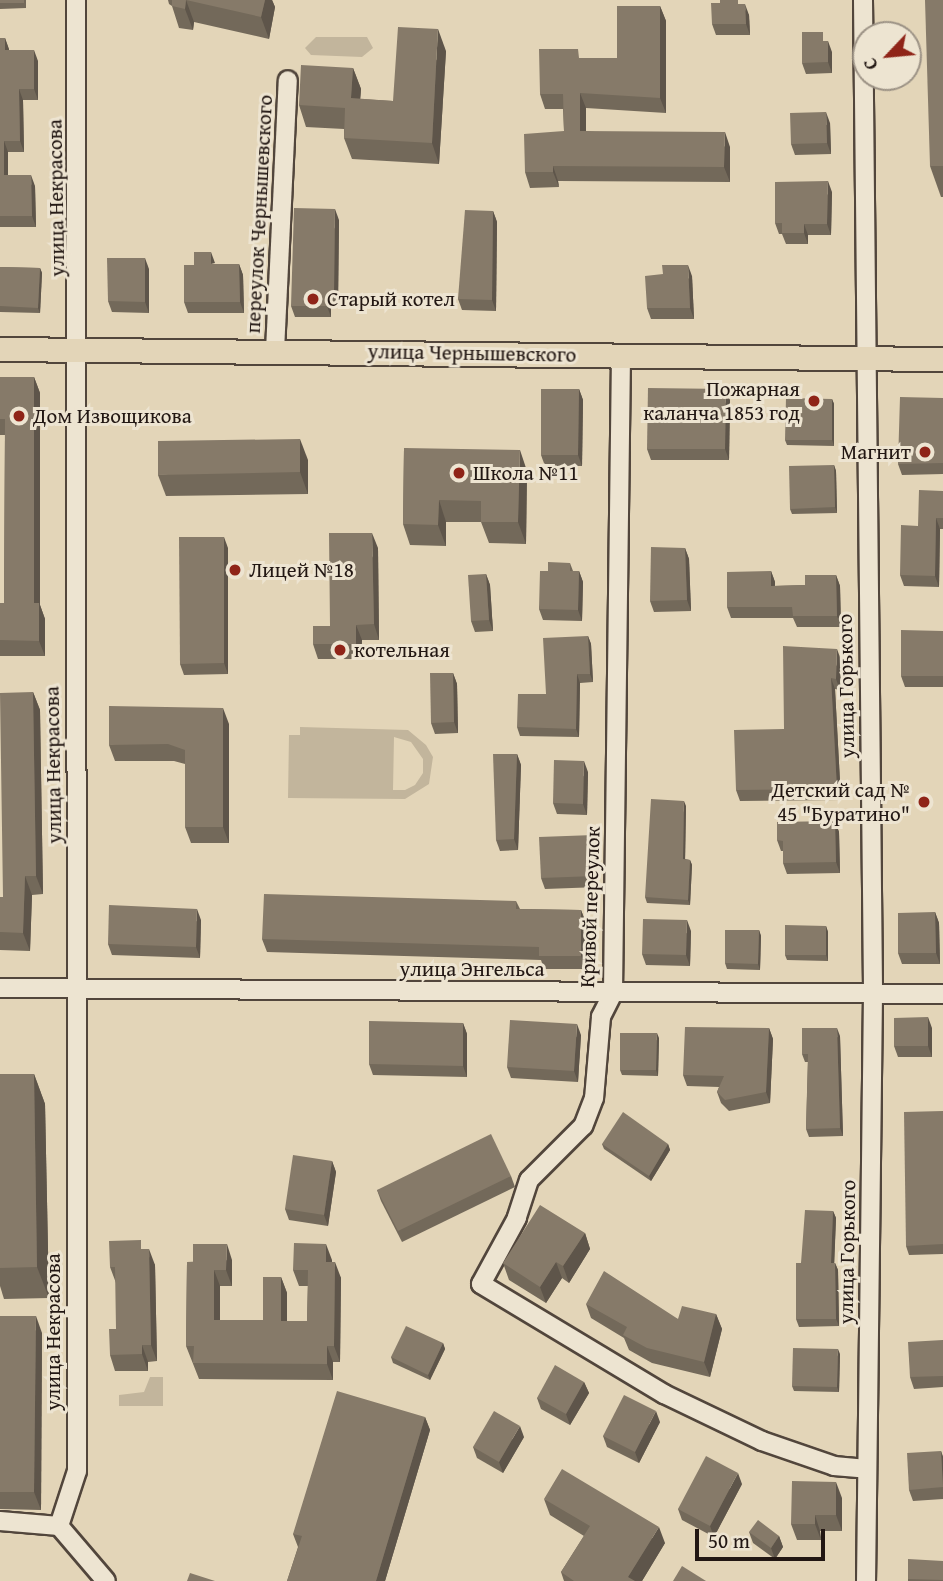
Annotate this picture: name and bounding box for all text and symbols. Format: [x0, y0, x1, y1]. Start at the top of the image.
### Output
north arrow [852, 21, 922, 91]
text: С [855, 53, 885, 75]
street label: переулок Чернышевского [240, 94, 278, 334]
street label: улица Некрасова [42, 119, 70, 277]
place label: Старый котел [327, 286, 455, 312]
marker: Старый котел [305, 291, 321, 307]
street label: улица Чернышевского [367, 339, 577, 367]
place label: Пожарная каланча 1853 год [643, 376, 800, 426]
marker: Пожарная каланча 1853 год [806, 393, 822, 409]
place label: Дом Извощикова [33, 403, 192, 429]
marker: Дом Извощикова [11, 408, 27, 424]
place label: Магнит [841, 439, 911, 465]
marker: Магнит [917, 444, 933, 460]
place label: Школа №11 [473, 460, 579, 486]
marker: Школа №11 [451, 465, 467, 481]
place label: Лицей №18 [249, 557, 354, 583]
marker: Лицей №18 [227, 562, 243, 578]
street label: улица Горького [832, 613, 860, 759]
place label: котельная [354, 637, 450, 663]
marker: котельная [332, 642, 348, 658]
street label: улица Некрасова [39, 686, 67, 844]
place label: Детский сад № 45 "Буратино" [772, 777, 910, 827]
marker: Детский сад № 45 "Буратино" [916, 794, 932, 810]
street label: Кривой переулок [575, 826, 605, 988]
street label: улица Энгельса [399, 956, 545, 982]
street label: улица Горького [833, 1179, 861, 1325]
street label: улица Некрасова [40, 1253, 66, 1411]
scale bar [698, 1514, 828, 1558]
text: 50 m [708, 1525, 750, 1556]

